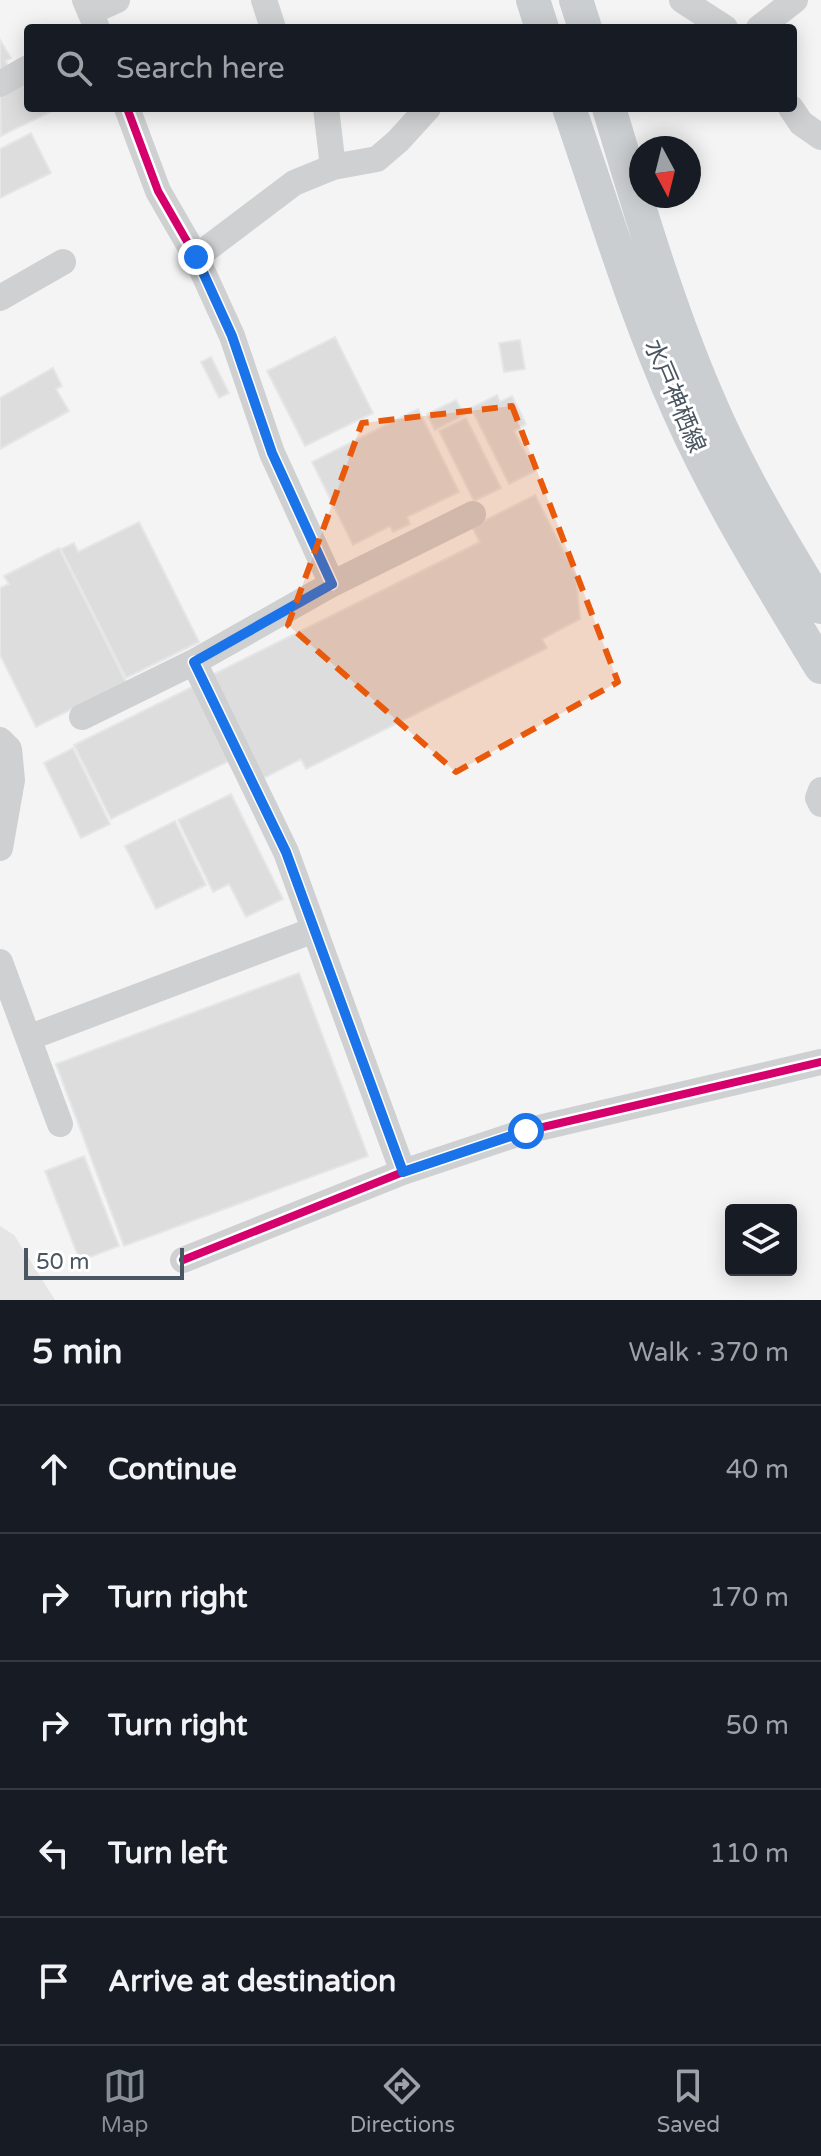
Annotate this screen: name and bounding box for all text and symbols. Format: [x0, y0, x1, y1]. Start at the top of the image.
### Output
search box [24, 24, 797, 112]
icon: search [52, 46, 96, 90]
text: Search here [116, 50, 285, 87]
north arrow [629, 136, 701, 208]
route end [178, 239, 214, 275]
street label: 水戸神栖線 [638, 335, 711, 457]
route start [508, 1113, 544, 1149]
map controls [725, 1204, 797, 1276]
button: layers [725, 1204, 797, 1276]
scale bar [24, 1244, 184, 1280]
text: 50 m [36, 1249, 90, 1275]
text: 5 min [32, 1332, 123, 1373]
text: Walk · 370 m [629, 1337, 789, 1368]
icon: ahead [32, 1447, 76, 1491]
text: Continue [108, 1451, 237, 1488]
text: 40 m [726, 1454, 789, 1485]
icon: right [32, 1575, 76, 1619]
text: Turn right [108, 1579, 248, 1616]
text: 170 m [709, 1582, 789, 1613]
icon: right [32, 1703, 76, 1747]
text: Turn right [108, 1707, 248, 1744]
text: 50 m [726, 1710, 789, 1741]
icon: left [32, 1831, 76, 1875]
text: Turn left [108, 1835, 227, 1872]
text: 110 m [709, 1838, 789, 1869]
icon: arrive [32, 1959, 76, 2003]
text: Arrive at destination [108, 1963, 396, 2000]
tab: Map [101, 2064, 148, 2138]
tab: Directions [350, 2064, 455, 2138]
tab: Saved [657, 2064, 720, 2138]

